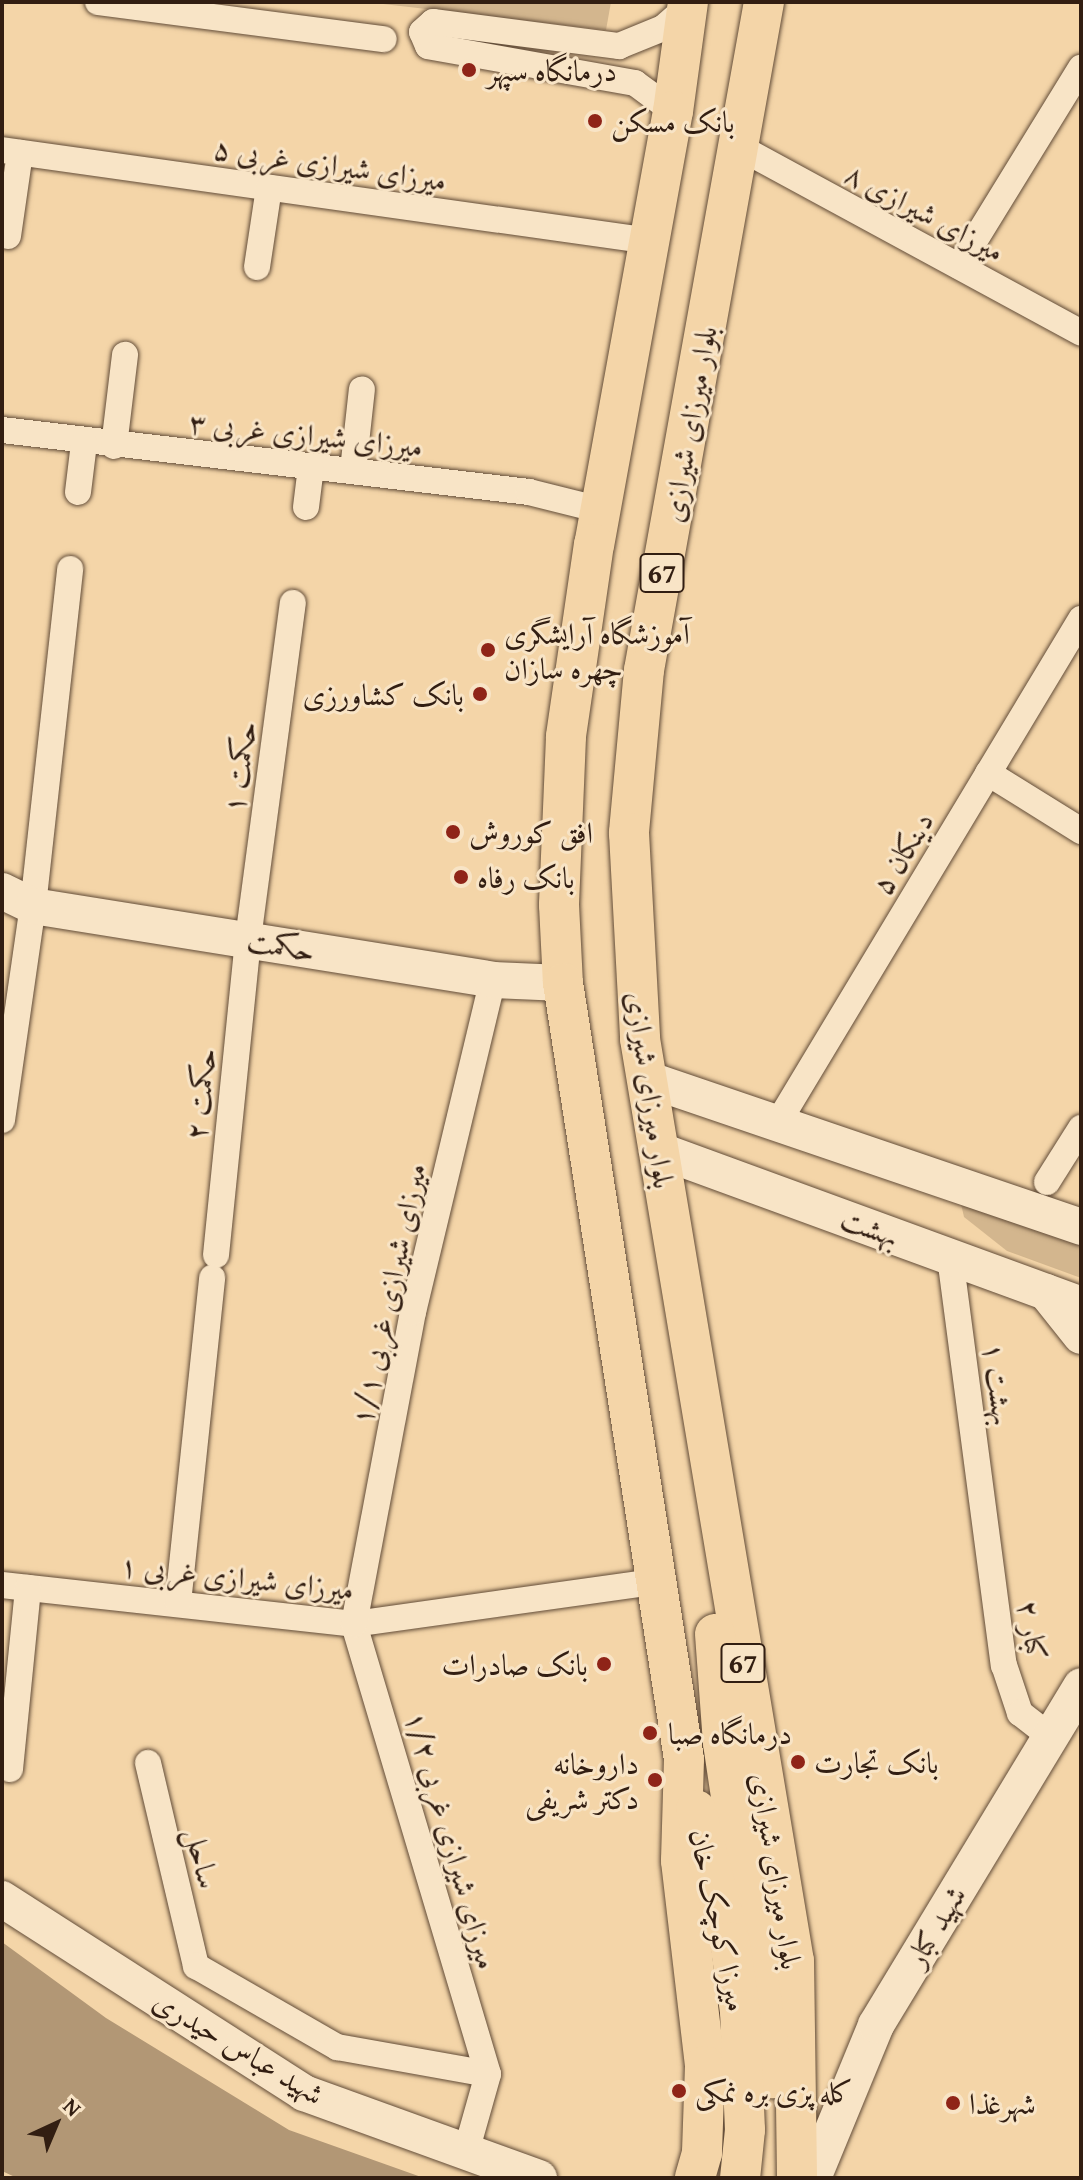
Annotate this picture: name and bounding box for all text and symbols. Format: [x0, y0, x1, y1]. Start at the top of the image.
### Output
place label: درمانگاه سپهر [487, 52, 617, 88]
marker: درمانگاه سپهر [458, 59, 480, 81]
place label: بانک مسکن [611, 103, 735, 139]
marker: بانک مسکن [586, 112, 604, 130]
street label: ۵ میرزای شیرازی غربی [211, 130, 449, 198]
street label: ۸ میرزای شیرازی [839, 155, 1011, 269]
street label: بلوار میرزای شیرازی [654, 323, 724, 525]
street label: ۳ میرزای شیرازی غربی [187, 404, 425, 464]
road number: 67 [638, 549, 686, 597]
place label: آموزشگاه آرایشگری چهره سازان [504, 615, 690, 686]
marker: آموزشگاه آرایشگری چهره سازان [479, 641, 497, 659]
place label: بانک کشاورزی [303, 676, 464, 712]
marker: بانک کشاورزی [471, 685, 489, 703]
street label: ۱ حکمت [215, 719, 263, 815]
street label: ۵ دینکان [863, 805, 941, 901]
place label: افق کوروش [469, 814, 593, 850]
marker: افق کوروش [444, 823, 462, 841]
place label: بانک رفاه [477, 859, 575, 895]
marker: بانک رفاه [452, 868, 470, 886]
street label: حکمت [245, 922, 317, 968]
street label: بلوار میرزای شیرازی [619, 989, 683, 1191]
street label: ۲ حکمت [177, 1046, 223, 1142]
street label: ۱/۱ میرزای شیرازی غربی [343, 1160, 433, 1428]
street label: بهشت [836, 1200, 904, 1254]
street label: ۱ بهشت [976, 1340, 1022, 1428]
street label: ۱ میرزای شیرازی غربی [118, 1547, 356, 1607]
street label: ۲ کبار [1010, 1597, 1056, 1663]
road number: 67 [719, 1639, 767, 1687]
place label: بانک صادرات [442, 1646, 588, 1682]
marker: بانک صادرات [595, 1655, 613, 1673]
street label: ۱/۲ میرزای شیرازی غربی [398, 1707, 506, 1973]
place label: درمانگاه صبا [668, 1715, 792, 1751]
marker: درمانگاه صبا [639, 1722, 661, 1744]
place label: بانک تجارت [814, 1744, 939, 1780]
place label: داروخانه دکتر شریفی [525, 1745, 639, 1816]
marker: بانک تجارت [789, 1753, 807, 1771]
street label: بلوار میرزای شیرازی [744, 1770, 810, 1972]
marker: داروخانه دکتر شریفی [646, 1771, 664, 1789]
street label: ساحل [179, 1824, 227, 1892]
street label: میرزا کوچک خان [682, 1825, 756, 2015]
street label: شهید کبار [897, 1879, 973, 1973]
street label: شهید عباس حیدری [147, 1982, 331, 2112]
place label: کله پزی بره نمکی [695, 2073, 853, 2109]
marker: کله پزی بره نمکی [670, 2082, 688, 2100]
north arrow [16, 2084, 96, 2164]
place label: شهرغذا [969, 2085, 1036, 2121]
text: N [56, 2090, 89, 2123]
marker: شهرغذا [944, 2094, 962, 2112]

